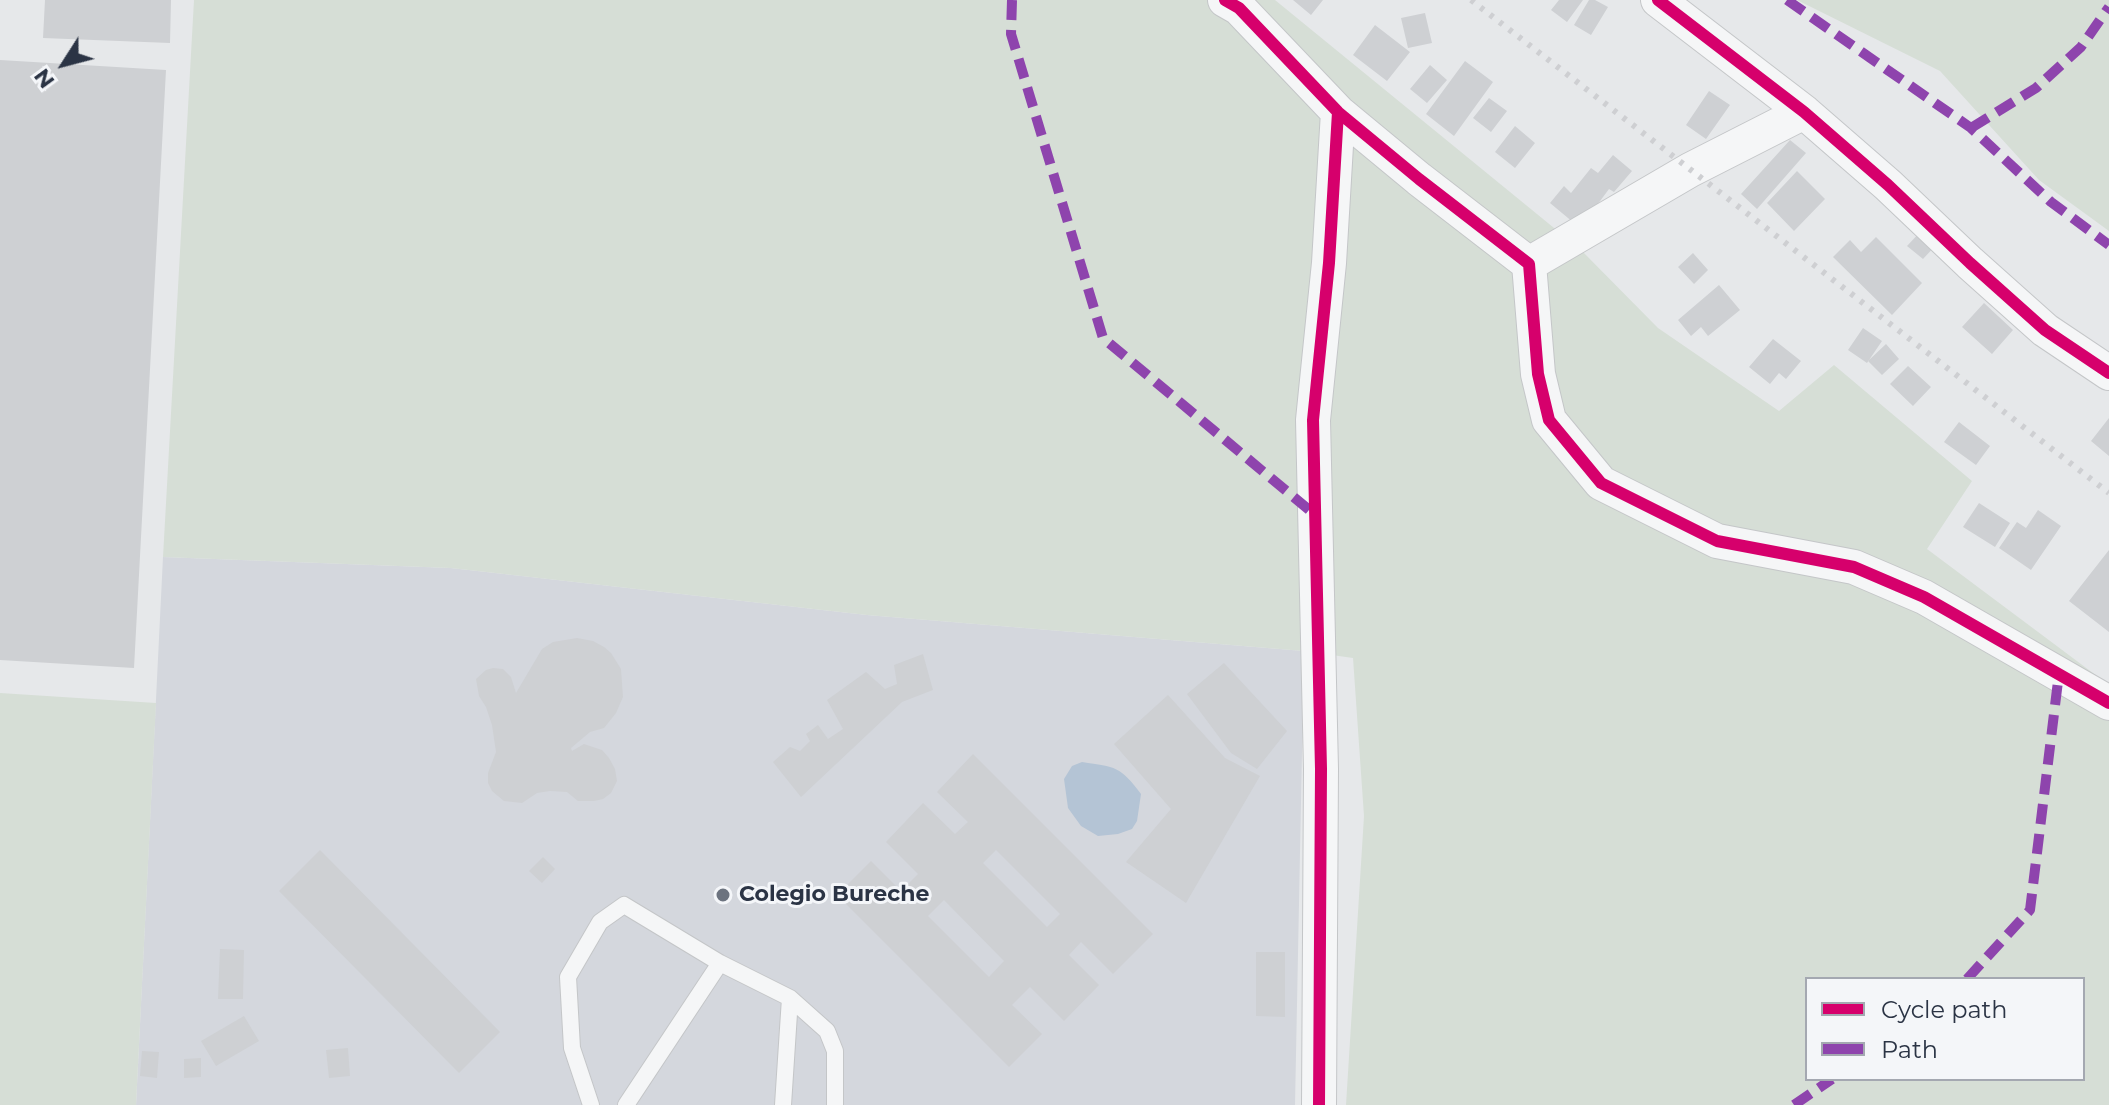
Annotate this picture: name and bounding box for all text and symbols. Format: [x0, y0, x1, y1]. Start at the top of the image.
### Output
north arrow [24, 24, 104, 104]
text: N [28, 63, 60, 94]
place label: Colegio Bureche [739, 882, 929, 908]
marker: Colegio Bureche [714, 886, 732, 904]
legend [1805, 977, 2085, 1081]
text: Cycle path [1881, 995, 2008, 1024]
text: Path [1881, 1035, 1938, 1064]

